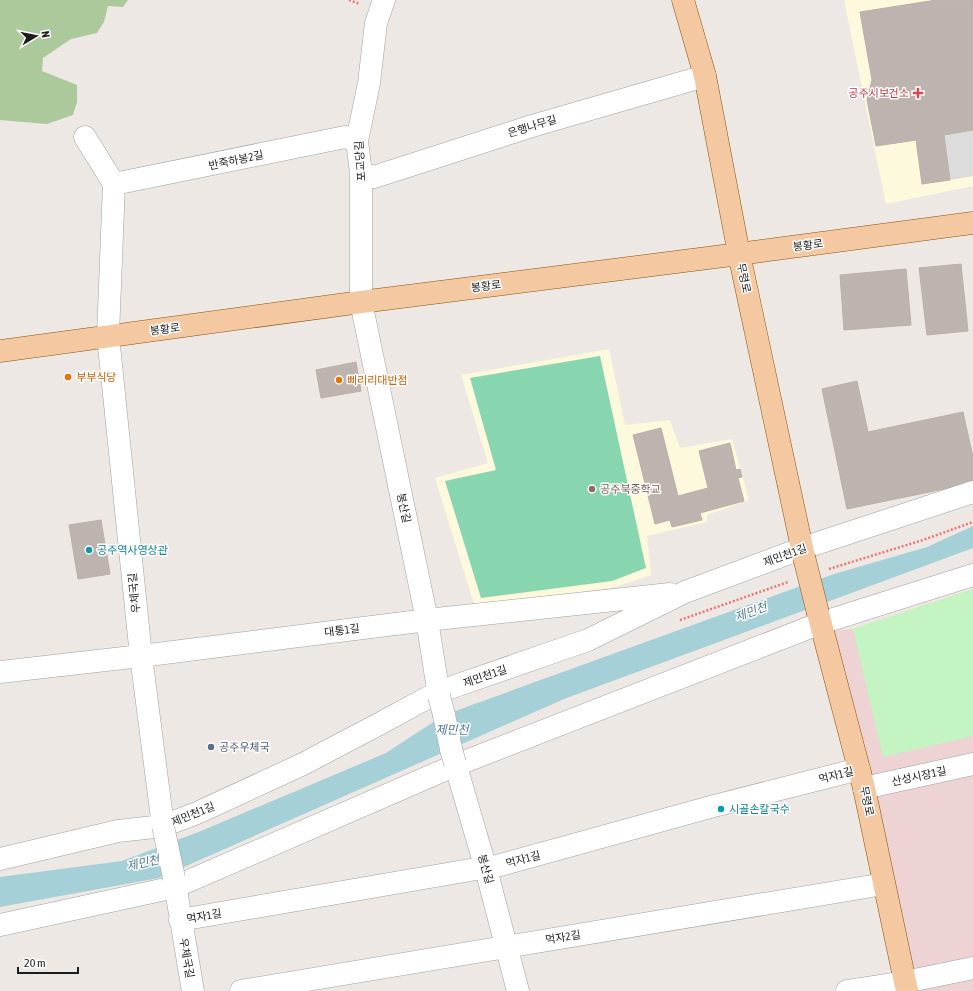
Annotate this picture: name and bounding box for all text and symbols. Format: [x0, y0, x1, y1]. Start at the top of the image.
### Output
north arrow [16, 16, 56, 56]
text: N [39, 30, 52, 39]
place label: 공주시보건소 [848, 87, 909, 99]
marker: 공주시보건소 [912, 87, 924, 99]
street label: 은행나무길 [506, 113, 558, 139]
street label: 포교당길 [353, 140, 367, 182]
street label: 반죽하봉2길 [207, 148, 265, 172]
street label: 봉황로 [792, 237, 824, 253]
street label: 무령로 [735, 262, 753, 294]
street label: 봉황로 [470, 278, 502, 294]
street label: 봉황로 [149, 321, 181, 337]
place label: 부부식당 [76, 371, 116, 383]
marker: 부부식당 [63, 372, 73, 382]
place label: 삐리리대반점 [347, 374, 408, 386]
marker: 삐리리대반점 [334, 375, 344, 385]
place label: 공주북중학교 [600, 483, 661, 495]
marker: 공주북중학교 [587, 484, 597, 494]
street label: 봉산길 [395, 492, 413, 524]
street label: 제민천1길 [761, 542, 809, 568]
place label: 공주역사영상관 [97, 544, 168, 556]
marker: 공주역사영상관 [84, 545, 94, 555]
street label: 우체국길 [126, 572, 142, 614]
water label: 제민천 [733, 599, 771, 624]
street label: 대통1길 [324, 622, 360, 638]
street label: 제민천1길 [461, 663, 509, 689]
water label: 제민천 [435, 723, 471, 737]
place label: 공주우체국 [219, 741, 270, 753]
marker: 공주우체국 [206, 742, 216, 752]
street label: 산성시장1길 [890, 764, 948, 788]
street label: 먹자1길 [817, 765, 855, 785]
street label: 무령로 [858, 785, 876, 817]
street label: 제민천1길 [170, 800, 216, 828]
place label: 시골손칼국수 [729, 803, 790, 815]
marker: 시골손칼국수 [716, 804, 726, 814]
street label: 먹자1길 [504, 849, 542, 869]
water label: 제민천 [125, 852, 163, 874]
street label: 봉산길 [476, 853, 496, 885]
street label: 먹자1길 [185, 907, 223, 925]
street label: 먹자2길 [545, 928, 581, 946]
street label: 우체국길 [178, 937, 196, 979]
scale bar [18, 949, 78, 975]
text: 20 m [24, 956, 46, 970]

